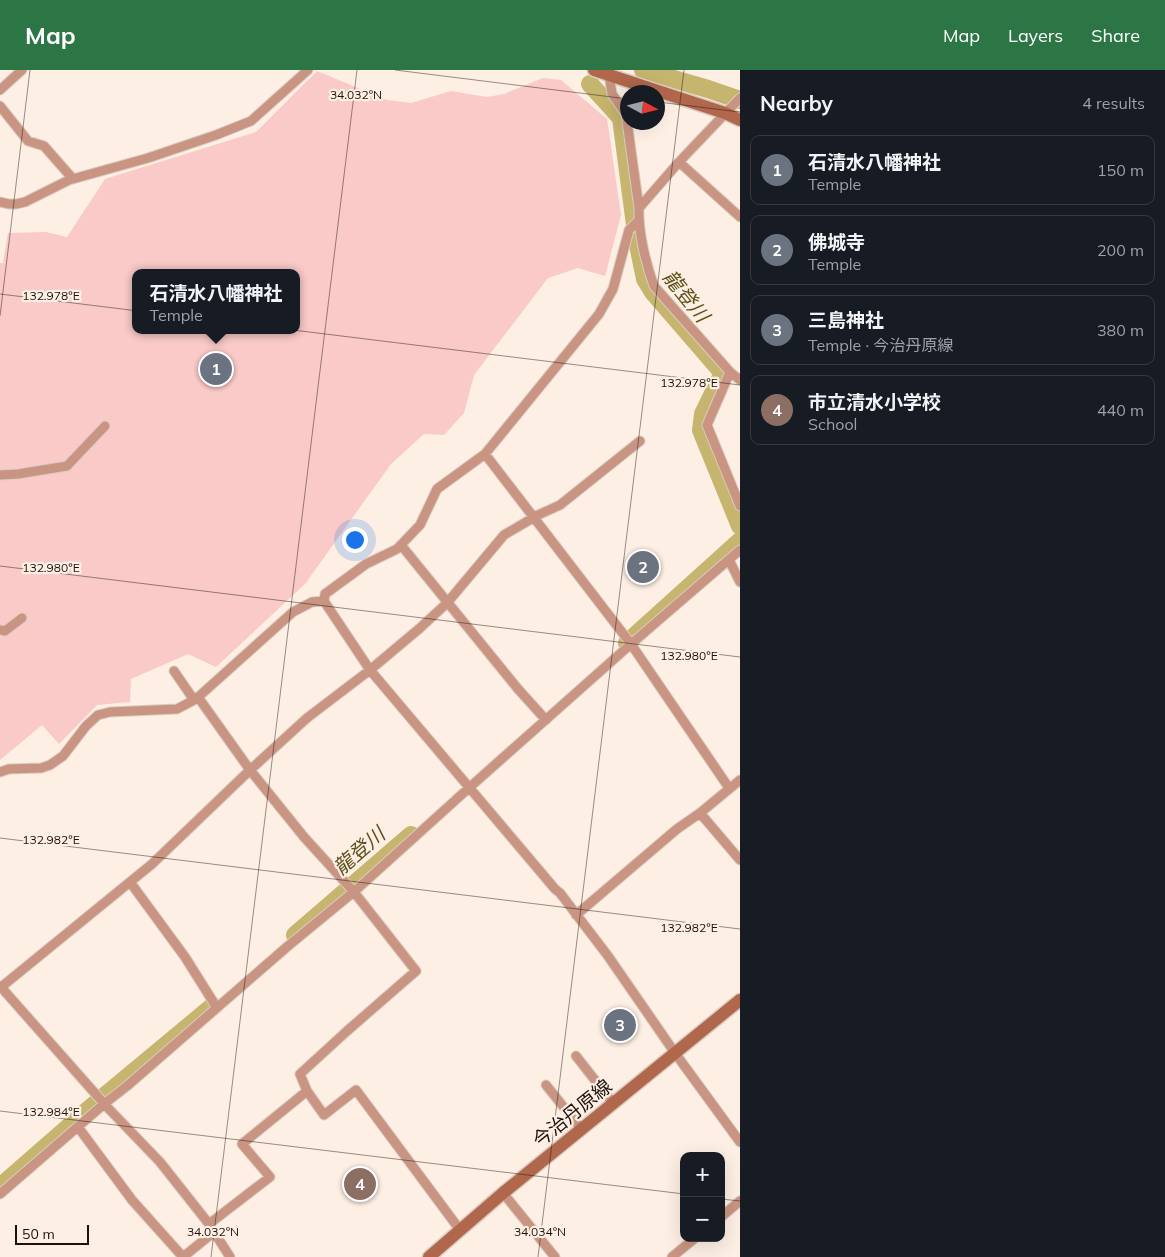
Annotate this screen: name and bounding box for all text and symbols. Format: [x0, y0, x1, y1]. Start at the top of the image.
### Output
text: Map [25, 20, 76, 50]
text: Map [943, 24, 980, 47]
text: Layers [1008, 24, 1063, 47]
text: Share [1091, 24, 1140, 47]
north arrow [620, 85, 665, 130]
text: 34.032°N [330, 87, 382, 102]
text: Nearby [760, 90, 833, 116]
text: 4 results [1082, 93, 1145, 113]
text: 石清水八幡神社 [808, 150, 941, 174]
text: 1 [772, 160, 782, 180]
text: 150 m [1097, 160, 1144, 180]
text: Temple [808, 174, 861, 194]
text: 佛城寺 [808, 230, 865, 254]
text: 2 [772, 240, 782, 260]
text: 200 m [1097, 240, 1144, 260]
text: Temple [808, 254, 861, 274]
water label: 龍登川 [658, 265, 716, 328]
popup [132, 269, 300, 334]
text: 石清水八幡神社 [149, 281, 283, 305]
text: 132.978°E [22, 288, 80, 303]
text: Temple [149, 305, 203, 325]
text: 三島神社 [808, 308, 884, 332]
text: 3 [772, 320, 782, 340]
text: 380 m [1097, 320, 1144, 340]
text: Temple · 今治丹原線 [808, 335, 953, 355]
pin: 1 [200, 350, 232, 388]
text: 132.978°E [660, 375, 718, 390]
text: 市立清水小学校 [808, 390, 941, 414]
text: 4 [772, 400, 782, 420]
text: 440 m [1097, 400, 1144, 420]
text: School [808, 414, 857, 434]
your location [342, 527, 368, 553]
pin: 2 [627, 548, 659, 586]
text: 132.980°E [22, 560, 80, 575]
text: 132.980°E [660, 648, 718, 663]
water label: 龍登川 [328, 820, 391, 880]
text: 132.982°E [22, 832, 80, 847]
text: 132.982°E [660, 920, 718, 935]
pin: 3 [604, 1006, 636, 1044]
street label: 今治丹原線 [528, 1074, 616, 1152]
text: 132.984°E [22, 1104, 80, 1119]
map controls [680, 1152, 725, 1242]
button: + [680, 1152, 725, 1197]
pin: 4 [344, 1165, 376, 1203]
button: − [680, 1197, 725, 1242]
scale bar [15, 1222, 89, 1245]
text: 34.032°N [187, 1224, 239, 1239]
text: 34.034°N [514, 1224, 566, 1239]
text: 50 m [22, 1225, 55, 1243]

